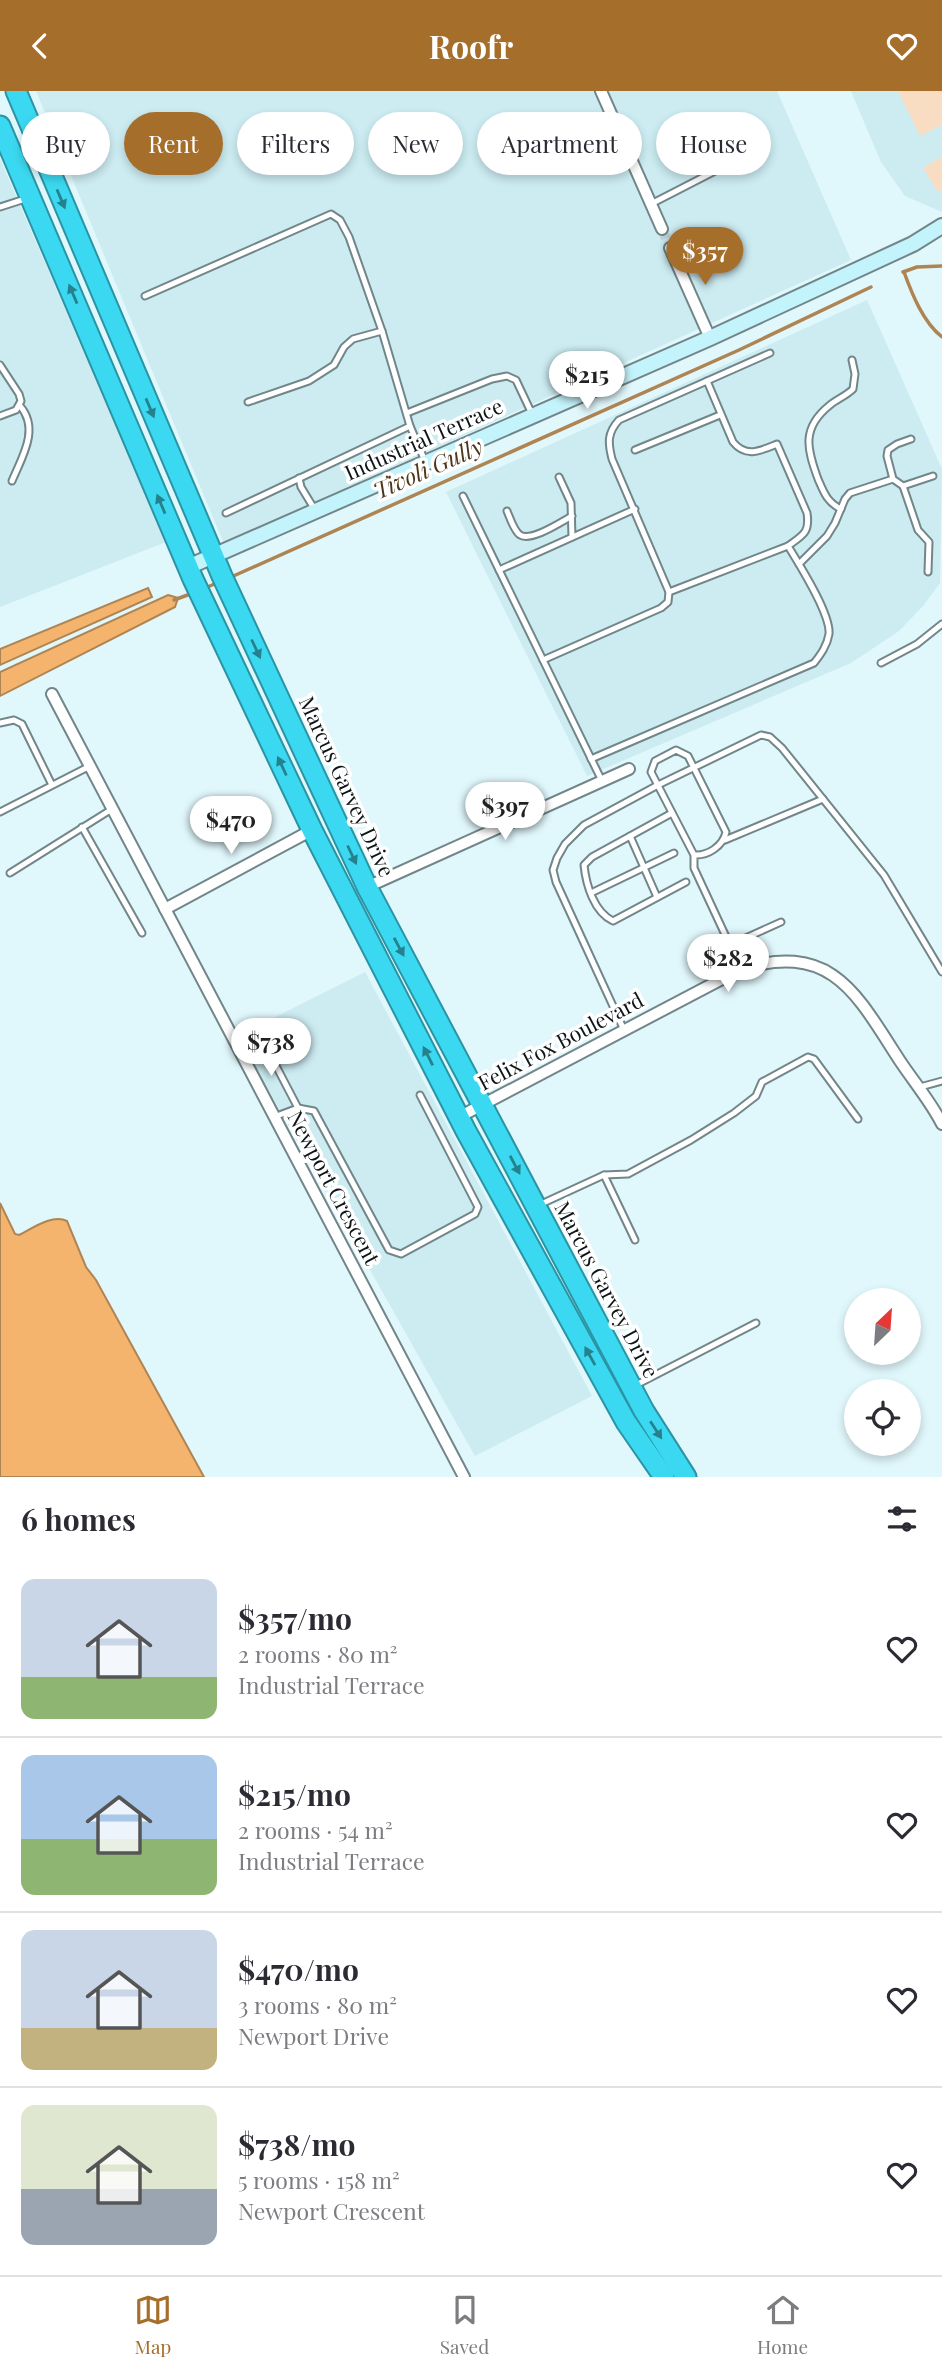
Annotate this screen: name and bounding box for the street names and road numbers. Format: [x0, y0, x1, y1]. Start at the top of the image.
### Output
street label: Industrial Terrace [340, 391, 507, 486]
street label: Marcus Garvey Drive [294, 691, 402, 881]
street label: Felix Fox Boulevard [472, 985, 648, 1096]
street label: Newport Crescent [282, 1105, 387, 1269]
street label: Marcus Garvey Drive [549, 1196, 666, 1382]

